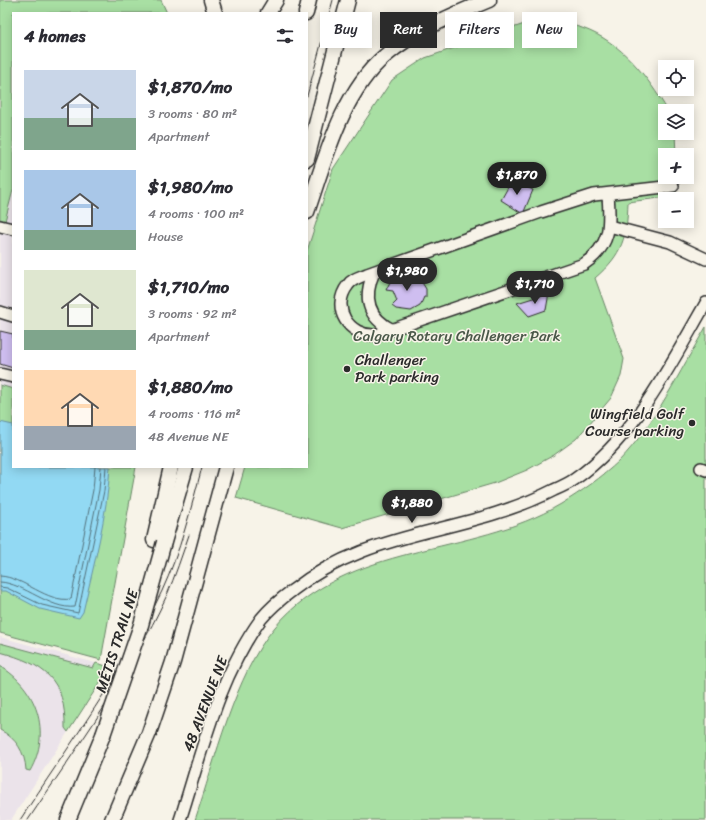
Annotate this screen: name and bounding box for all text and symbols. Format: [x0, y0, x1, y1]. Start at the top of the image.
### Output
chip: Buy [320, 12, 372, 48]
chip: Rent [380, 12, 437, 48]
chip: Filters [445, 12, 514, 48]
chip: New [522, 12, 577, 48]
text: 4 homes [24, 21, 85, 51]
icon: filters [274, 25, 296, 47]
map controls [658, 60, 694, 228]
button: locate [658, 60, 694, 96]
text: $1,870/mo [148, 72, 232, 102]
icon: home [56, 86, 104, 134]
text: 3 rooms · 80 m² [148, 102, 237, 125]
button: layers [658, 104, 694, 140]
text: Apartment [148, 125, 209, 148]
button: + [658, 148, 694, 184]
pin: $1,870 [484, 162, 550, 196]
text: $1,870 [496, 163, 538, 186]
text: $1,980/mo [148, 172, 233, 202]
icon: home [56, 186, 104, 234]
button: − [658, 192, 694, 228]
text: 4 rooms · 100 m² [148, 202, 244, 225]
text: House [148, 225, 183, 248]
pin: $1,980 [374, 258, 440, 292]
text: $1,980 [386, 259, 428, 282]
pin: $1,710 [502, 271, 568, 305]
text: $1,710/mo [148, 272, 229, 302]
text: $1,710 [515, 272, 555, 295]
icon: home [56, 286, 104, 334]
text: 3 rooms · 92 m² [148, 302, 237, 325]
park label: Calgary Rotary Challenger Park [353, 323, 561, 349]
text: Apartment [148, 325, 209, 348]
place label: Challenger Park parking [355, 347, 440, 390]
marker: Challenger Park parking [342, 364, 352, 374]
text: $1,880/mo [148, 372, 233, 402]
icon: home [56, 386, 104, 434]
place label: Wingfield Golf Course parking [585, 401, 685, 444]
text: 4 rooms · 116 m² [148, 402, 241, 425]
marker: Wingfield Golf Course parking [687, 418, 697, 428]
text: 48 Avenue NE [148, 425, 228, 448]
pin: $1,880 [379, 490, 445, 524]
text: $1,880 [391, 491, 433, 514]
street label: MÉTIS TRAIL NE [88, 584, 147, 696]
street label: 48 AVENUE NE [175, 651, 236, 756]

